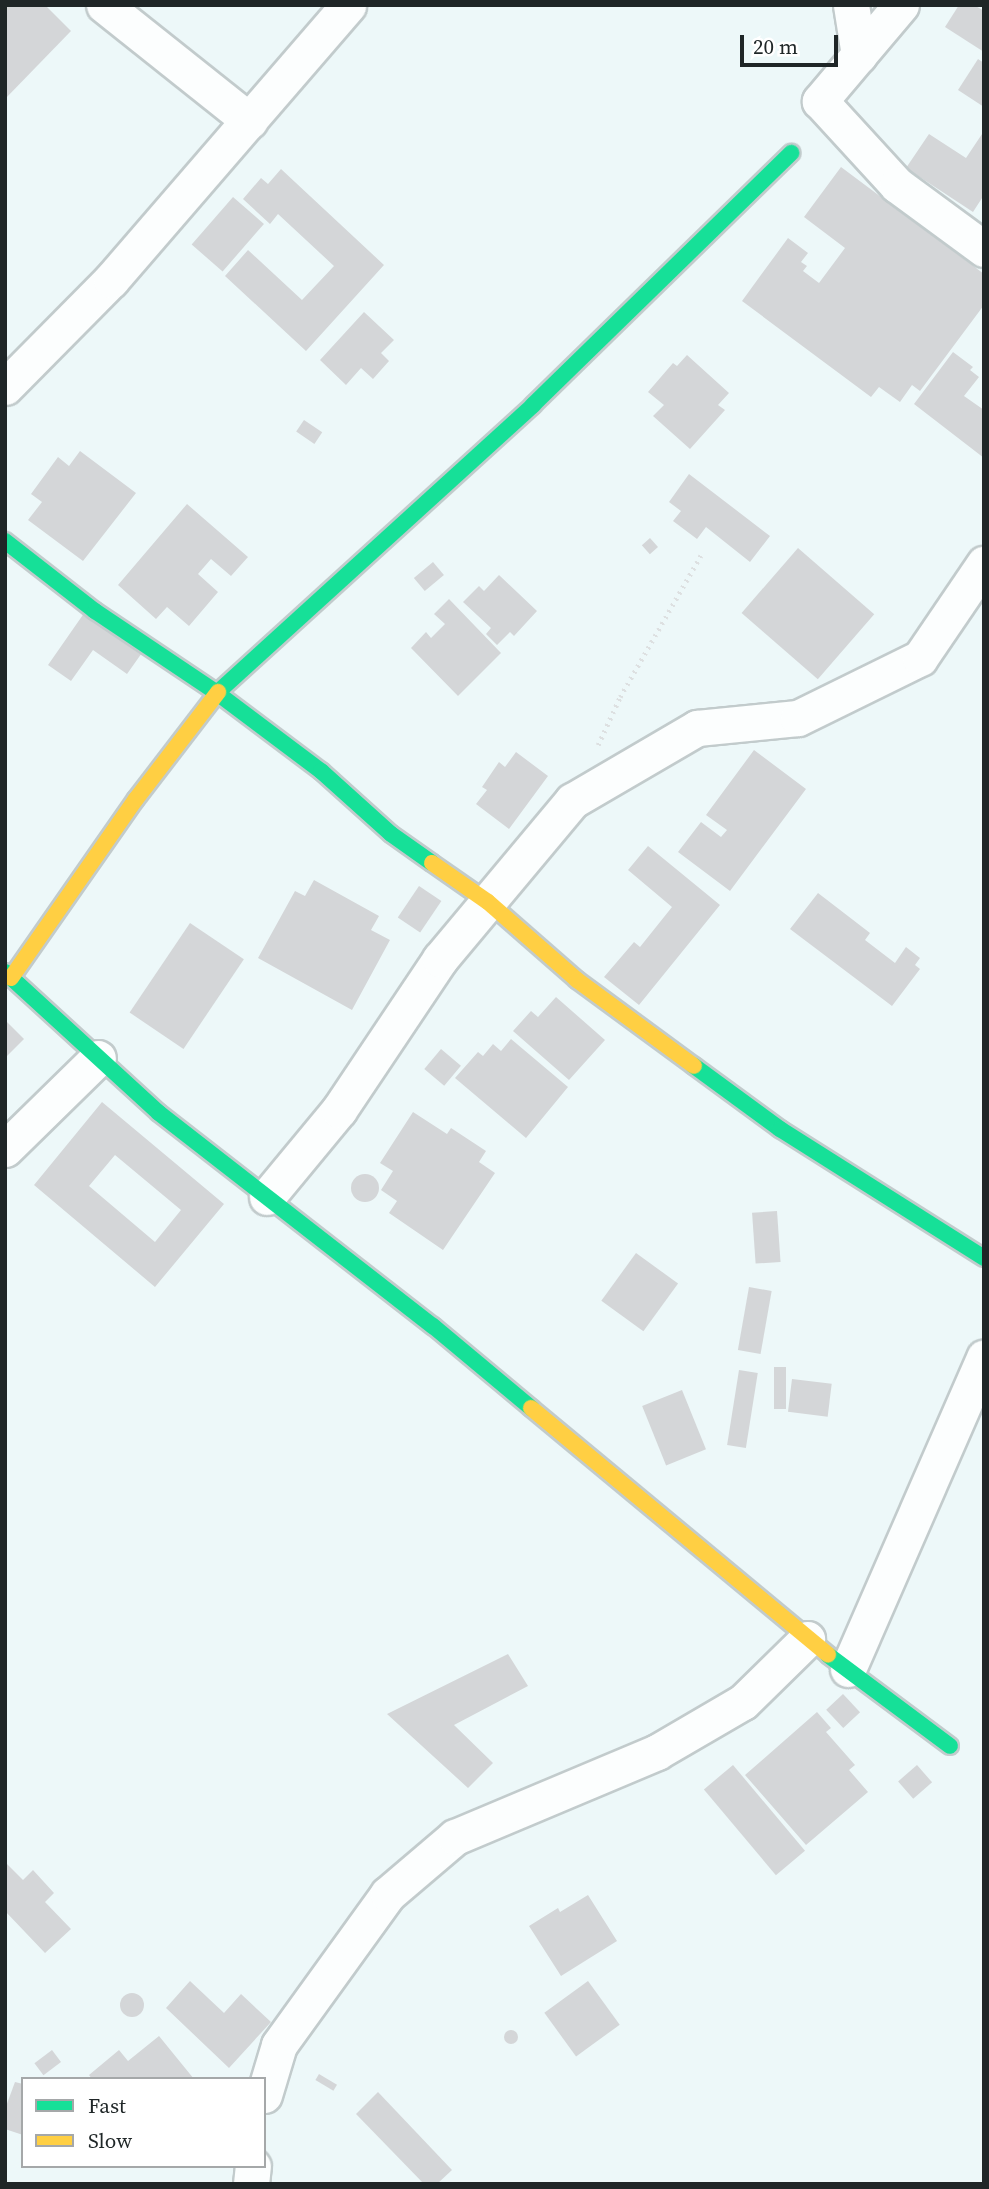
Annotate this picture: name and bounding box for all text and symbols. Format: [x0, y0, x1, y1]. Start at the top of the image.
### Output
scale bar [744, 21, 842, 65]
text: 20 m [753, 32, 798, 61]
legend [21, 2077, 266, 2168]
text: Fast [88, 2091, 126, 2120]
text: Slow [88, 2126, 132, 2155]

